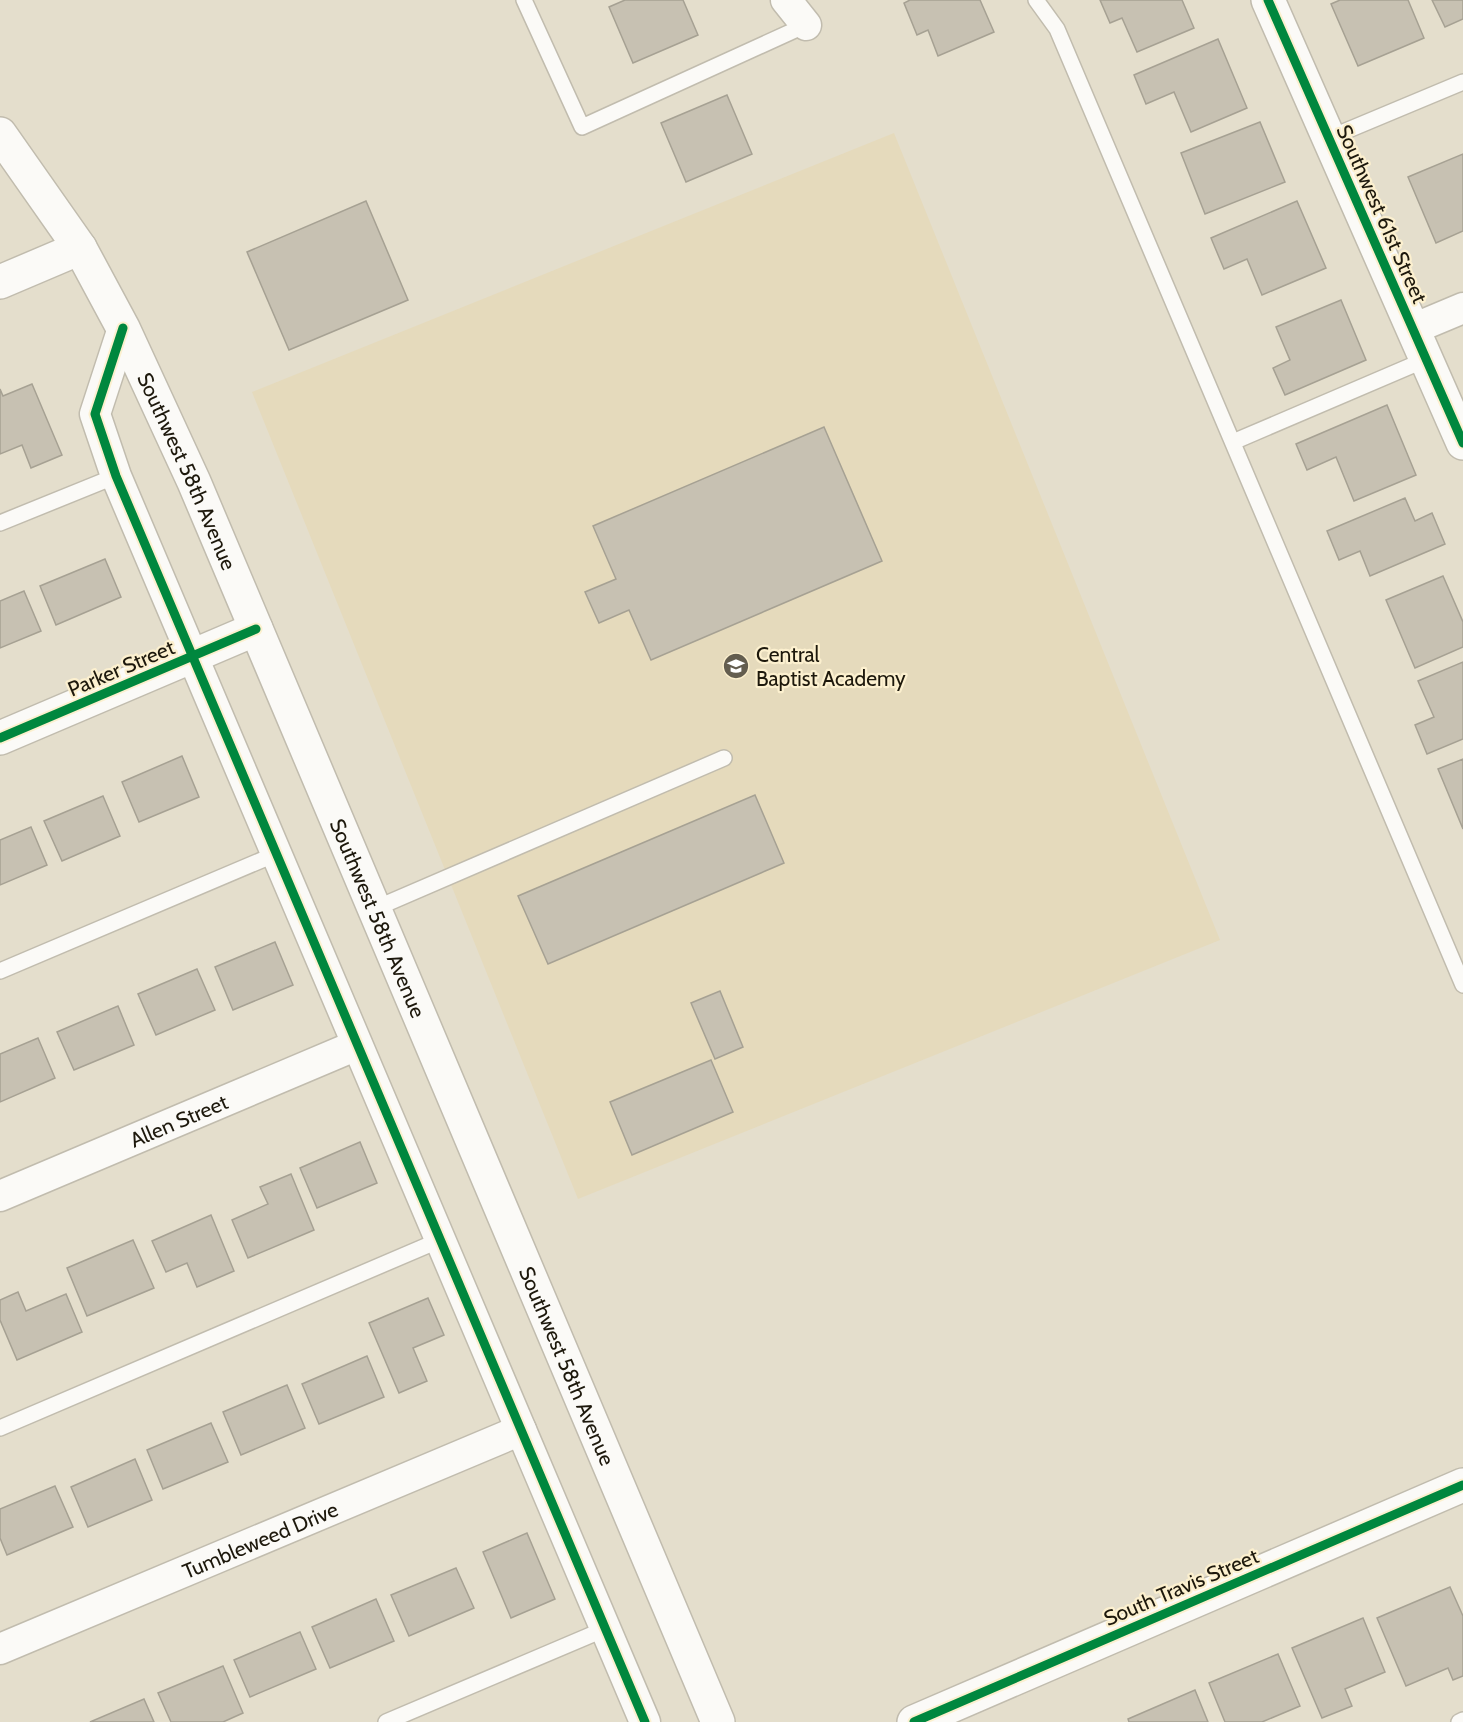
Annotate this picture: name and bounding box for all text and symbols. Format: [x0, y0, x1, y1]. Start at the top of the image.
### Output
street label: Southwest 61st Street [1331, 121, 1433, 307]
street label: Southwest 58th Avenue [133, 368, 242, 574]
street label: Parker Street [64, 634, 178, 702]
place label: Central Baptist Academy [756, 642, 906, 691]
school or university icon: Central Baptist Academy [721, 651, 751, 681]
street label: Southwest 58th Avenue [325, 815, 431, 1021]
street label: Allen Street [126, 1089, 231, 1152]
street label: Southwest 58th Avenue [514, 1262, 621, 1469]
street label: Tumbleweed Drive [178, 1496, 342, 1583]
street label: South Travis Street [1100, 1543, 1262, 1631]

